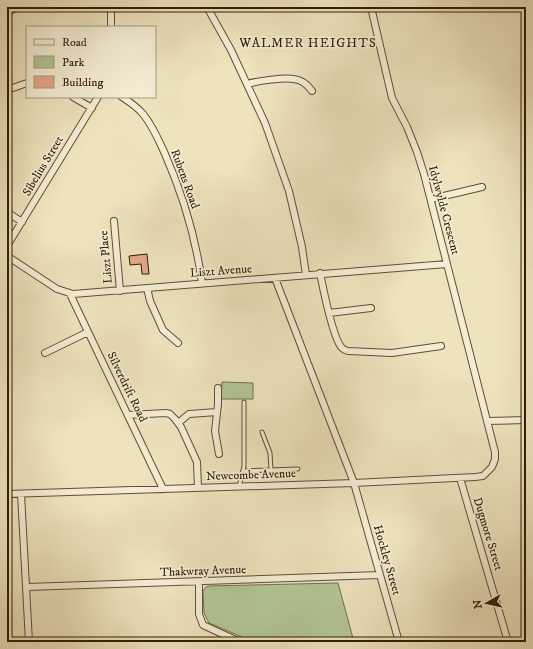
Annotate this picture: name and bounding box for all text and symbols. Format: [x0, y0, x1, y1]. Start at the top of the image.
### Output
legend [26, 26, 156, 98]
text: Road [62, 35, 87, 50]
district label: WALMER HEIGHTS [238, 35, 377, 51]
text: Park [62, 55, 84, 70]
text: Building [62, 75, 103, 90]
street label: Sibelius Street [19, 133, 67, 199]
street label: Rubens Road [167, 147, 203, 211]
street label: Idylwylde Crescent [425, 164, 463, 256]
street label: Liszt Place [96, 230, 116, 284]
street label: Liszt Avenue [190, 261, 252, 281]
street label: Silverdrift Road [104, 349, 150, 425]
street label: Newcombe Avenue [206, 466, 296, 484]
street label: Dugmore Street [470, 496, 506, 573]
street label: Hockley Street [370, 523, 404, 597]
street label: Thakwray Avenue [160, 562, 246, 580]
north arrow [467, 583, 507, 623]
text: N [471, 599, 486, 610]

